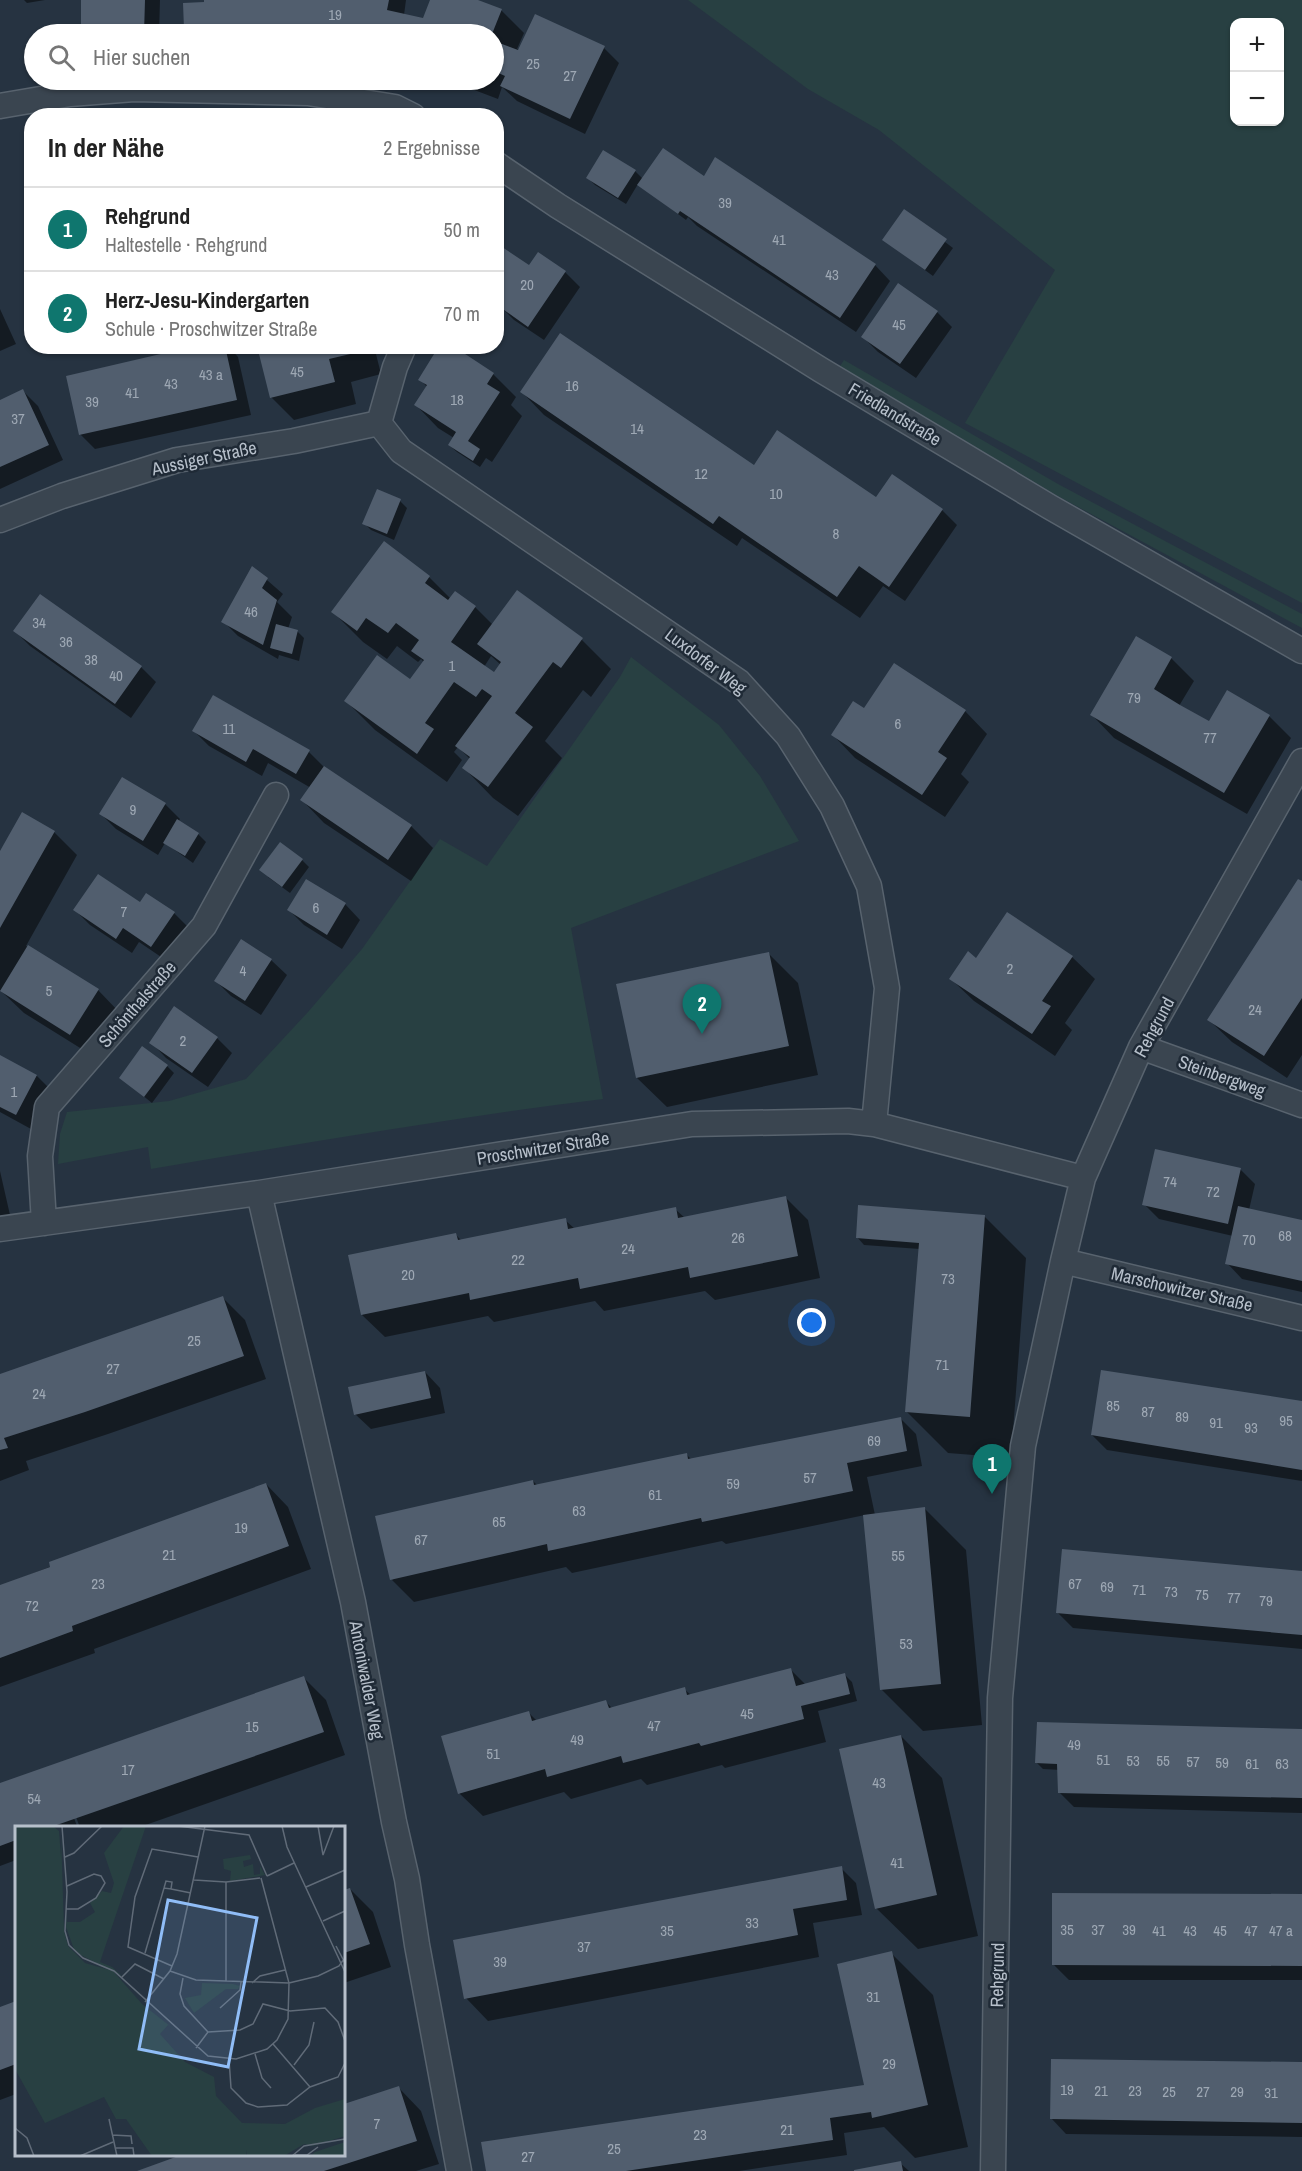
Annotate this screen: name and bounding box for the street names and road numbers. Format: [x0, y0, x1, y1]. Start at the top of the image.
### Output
street label: Friedlandstraße [844, 376, 946, 452]
street label: Aussiger Straße [148, 435, 259, 482]
street label: Luxdorfer Weg [660, 622, 753, 701]
street label: Schönthalstraße [92, 955, 182, 1053]
street label: Rehgrund [1128, 993, 1180, 1061]
street label: Steinbergweg [1175, 1049, 1270, 1104]
street label: Proschwitzer Straße [475, 1125, 611, 1171]
street label: Marschowitzer Straße [1109, 1261, 1255, 1317]
street label: Antoniwalder Weg [343, 1618, 391, 1742]
street label: Rehgrund [984, 1942, 1010, 2008]

